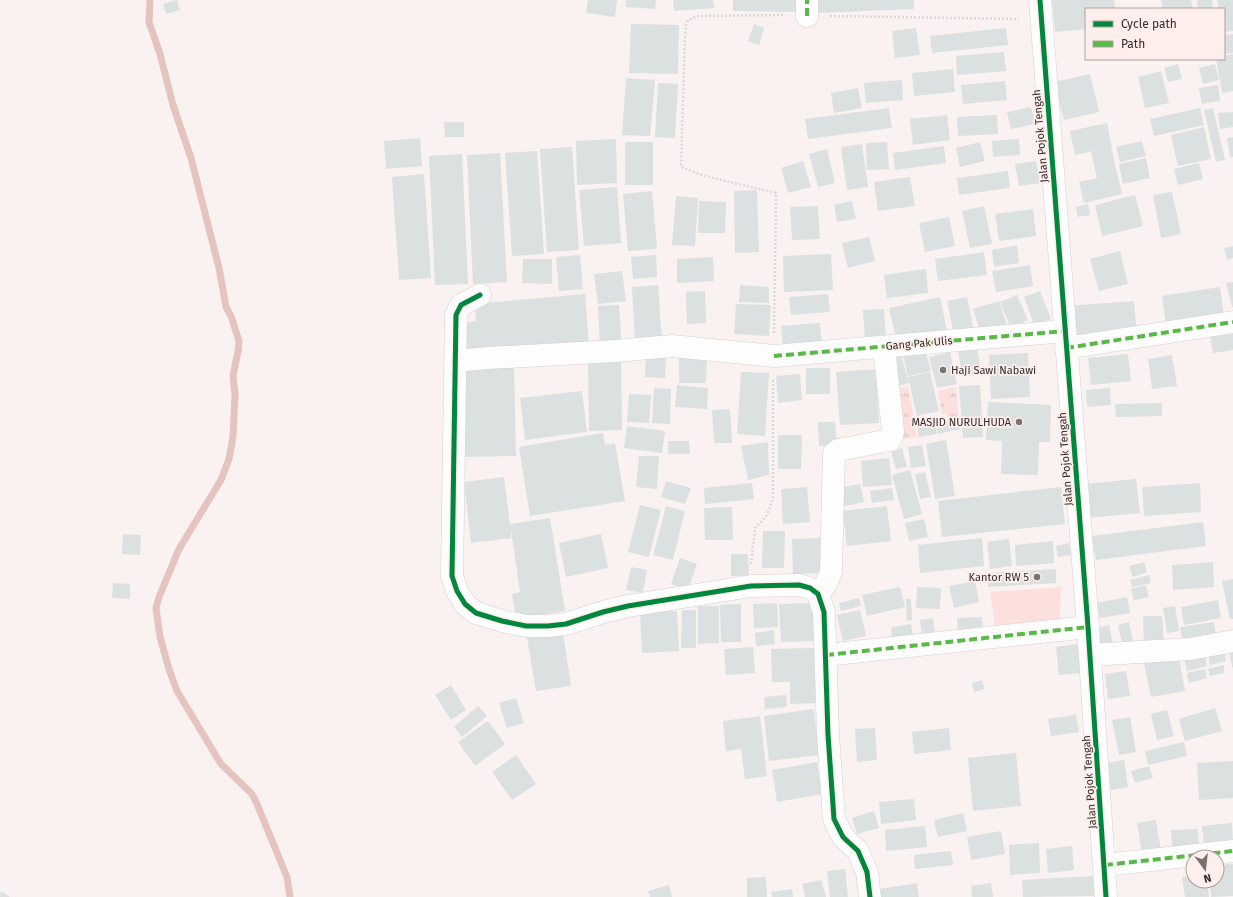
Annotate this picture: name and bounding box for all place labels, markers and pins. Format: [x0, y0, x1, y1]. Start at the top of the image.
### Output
place label: Haji Sawi Nabawi [951, 364, 1036, 377]
marker: Haji Sawi Nabawi [938, 365, 948, 375]
place label: MASJID NURULHUDA [911, 416, 1012, 429]
marker: MASJID NURULHUDA [1014, 417, 1024, 427]
place label: Kantor RW 5 [969, 571, 1029, 584]
marker: Kantor RW 5 [1032, 572, 1042, 582]

